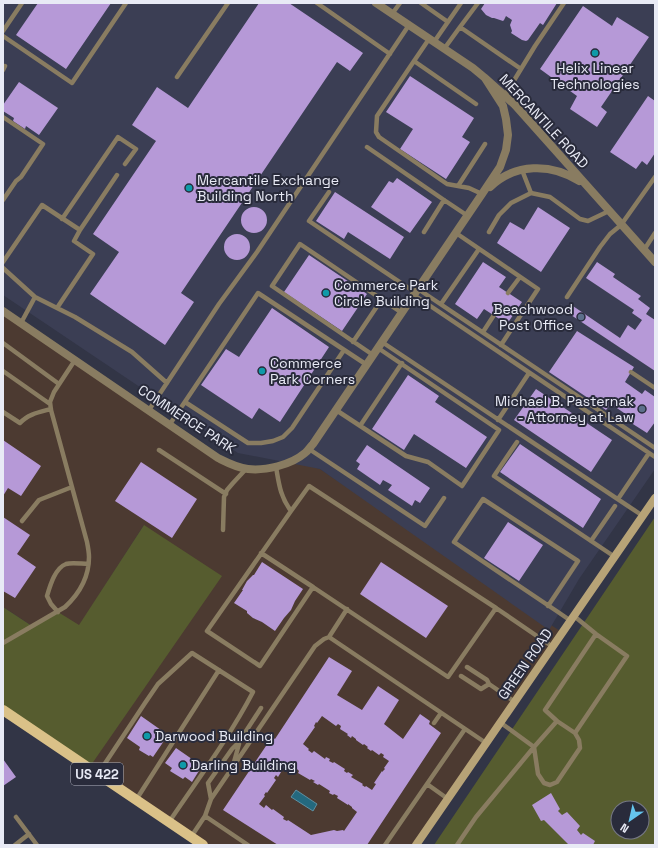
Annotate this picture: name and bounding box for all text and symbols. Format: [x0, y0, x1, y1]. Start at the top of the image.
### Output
marker: Helix Linear Technologies [590, 48, 600, 58]
place label: Helix Linear Technologies [550, 59, 640, 93]
street label: MERCANTILE ROAD [496, 70, 592, 172]
place label: Mercantile Exchange Building North [197, 171, 339, 205]
marker: Mercantile Exchange Building North [184, 183, 194, 193]
place label: Commerce Park Circle Building [334, 276, 439, 310]
marker: Commerce Park Circle Building [321, 288, 331, 298]
place label: Beachwood Post Office [493, 300, 573, 334]
marker: Beachwood Post Office [576, 312, 586, 322]
place label: Commerce Park Corners [270, 354, 355, 388]
marker: Commerce Park Corners [257, 366, 267, 376]
street label: COMMERCE PARK [134, 381, 240, 458]
place label: Michael B. Pasternak - Attorney at Law [495, 392, 634, 426]
marker: Michael B. Pasternak - Attorney at Law [637, 404, 647, 414]
street label: GREEN ROAD [494, 625, 556, 703]
place label: Darwood Building [155, 727, 273, 745]
marker: Darwood Building [142, 731, 152, 741]
place label: Darling Building [191, 756, 296, 774]
marker: Darling Building [178, 760, 188, 770]
road number: US 422 [71, 763, 123, 785]
north arrow [610, 800, 650, 840]
text: N [617, 820, 631, 836]

